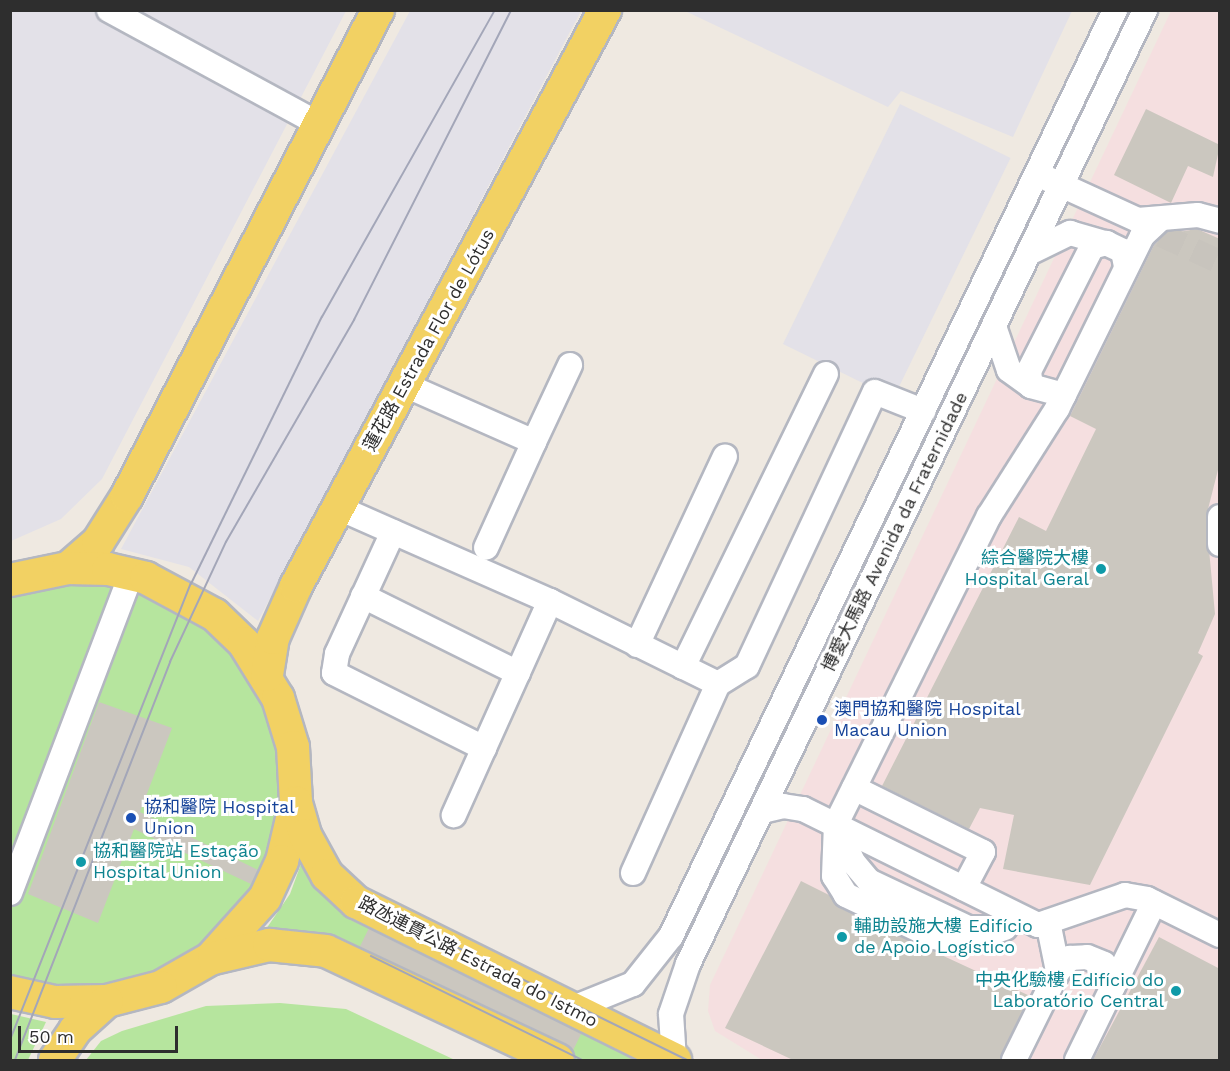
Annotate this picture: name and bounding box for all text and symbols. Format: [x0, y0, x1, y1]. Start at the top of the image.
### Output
street label: 蓮花路 Estrada Flor de Lótus [359, 225, 499, 455]
street label: 博愛大馬路 Avenida da Fraternidade [817, 388, 973, 676]
place label: 綜合醫院大樓 Hospital Geral [964, 548, 1089, 590]
marker: 綜合醫院大樓 Hospital Geral [1094, 562, 1108, 576]
place label: 澳門協和醫院 Hospital Macau Union [834, 699, 1021, 742]
marker: 澳門協和醫院 Hospital Macau Union [815, 713, 829, 727]
place label: 協和醫院 Hospital Union [144, 797, 295, 840]
marker: 協和醫院 Hospital Union [122, 809, 140, 827]
place label: 協和醫院站 Estação Hospital Union [93, 841, 259, 884]
marker: 協和醫院站 Estação Hospital Union [74, 855, 88, 869]
street label: 路氹連貫公路 Estrada do Istmo [355, 892, 601, 1032]
place label: 輔助設施大樓 Edifício de Apoio Logístico [854, 916, 1033, 958]
marker: 輔助設施大樓 Edifício de Apoio Logístico [835, 930, 849, 944]
place label: 中央化驗樓 Edifício do Laboratório Central [975, 970, 1164, 1012]
marker: 中央化驗樓 Edifício do Laboratório Central [1169, 984, 1183, 998]
scale bar [21, 1014, 182, 1052]
text: 50 m [29, 1026, 74, 1047]

